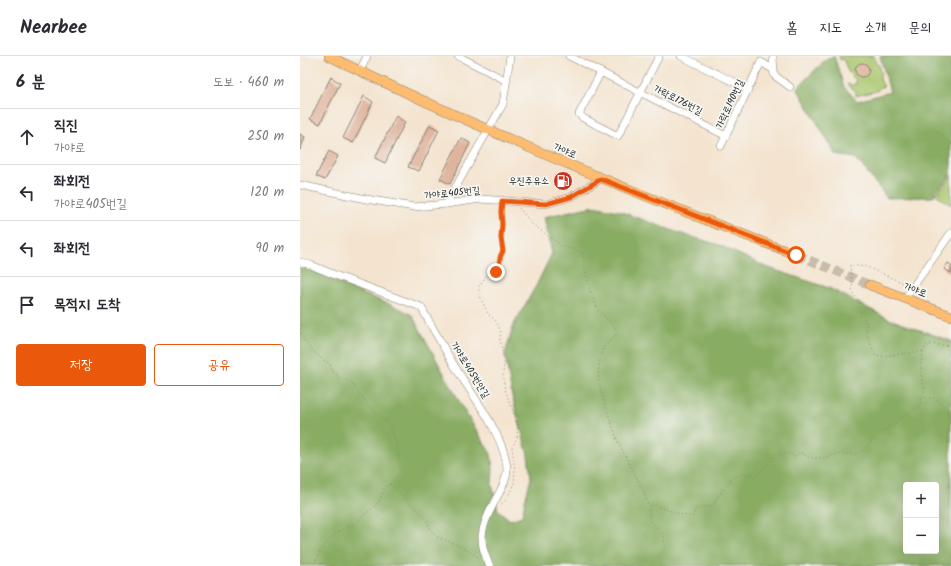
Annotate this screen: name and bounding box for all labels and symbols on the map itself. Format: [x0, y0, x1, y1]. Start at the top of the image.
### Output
street label: 가락로190번길 [711, 76, 749, 132]
street label: 가락로176번길 [651, 81, 705, 119]
street label: 가야로 [551, 139, 579, 163]
fuel station icon: 우진주유소 [552, 170, 574, 192]
place label: 우진주유소 [509, 173, 549, 189]
street label: 가야로405번길 [423, 182, 481, 204]
route start [787, 246, 805, 264]
route end [487, 263, 505, 281]
street label: 가야로 [901, 278, 929, 302]
street label: 가야로405번안길 [446, 339, 494, 401]

